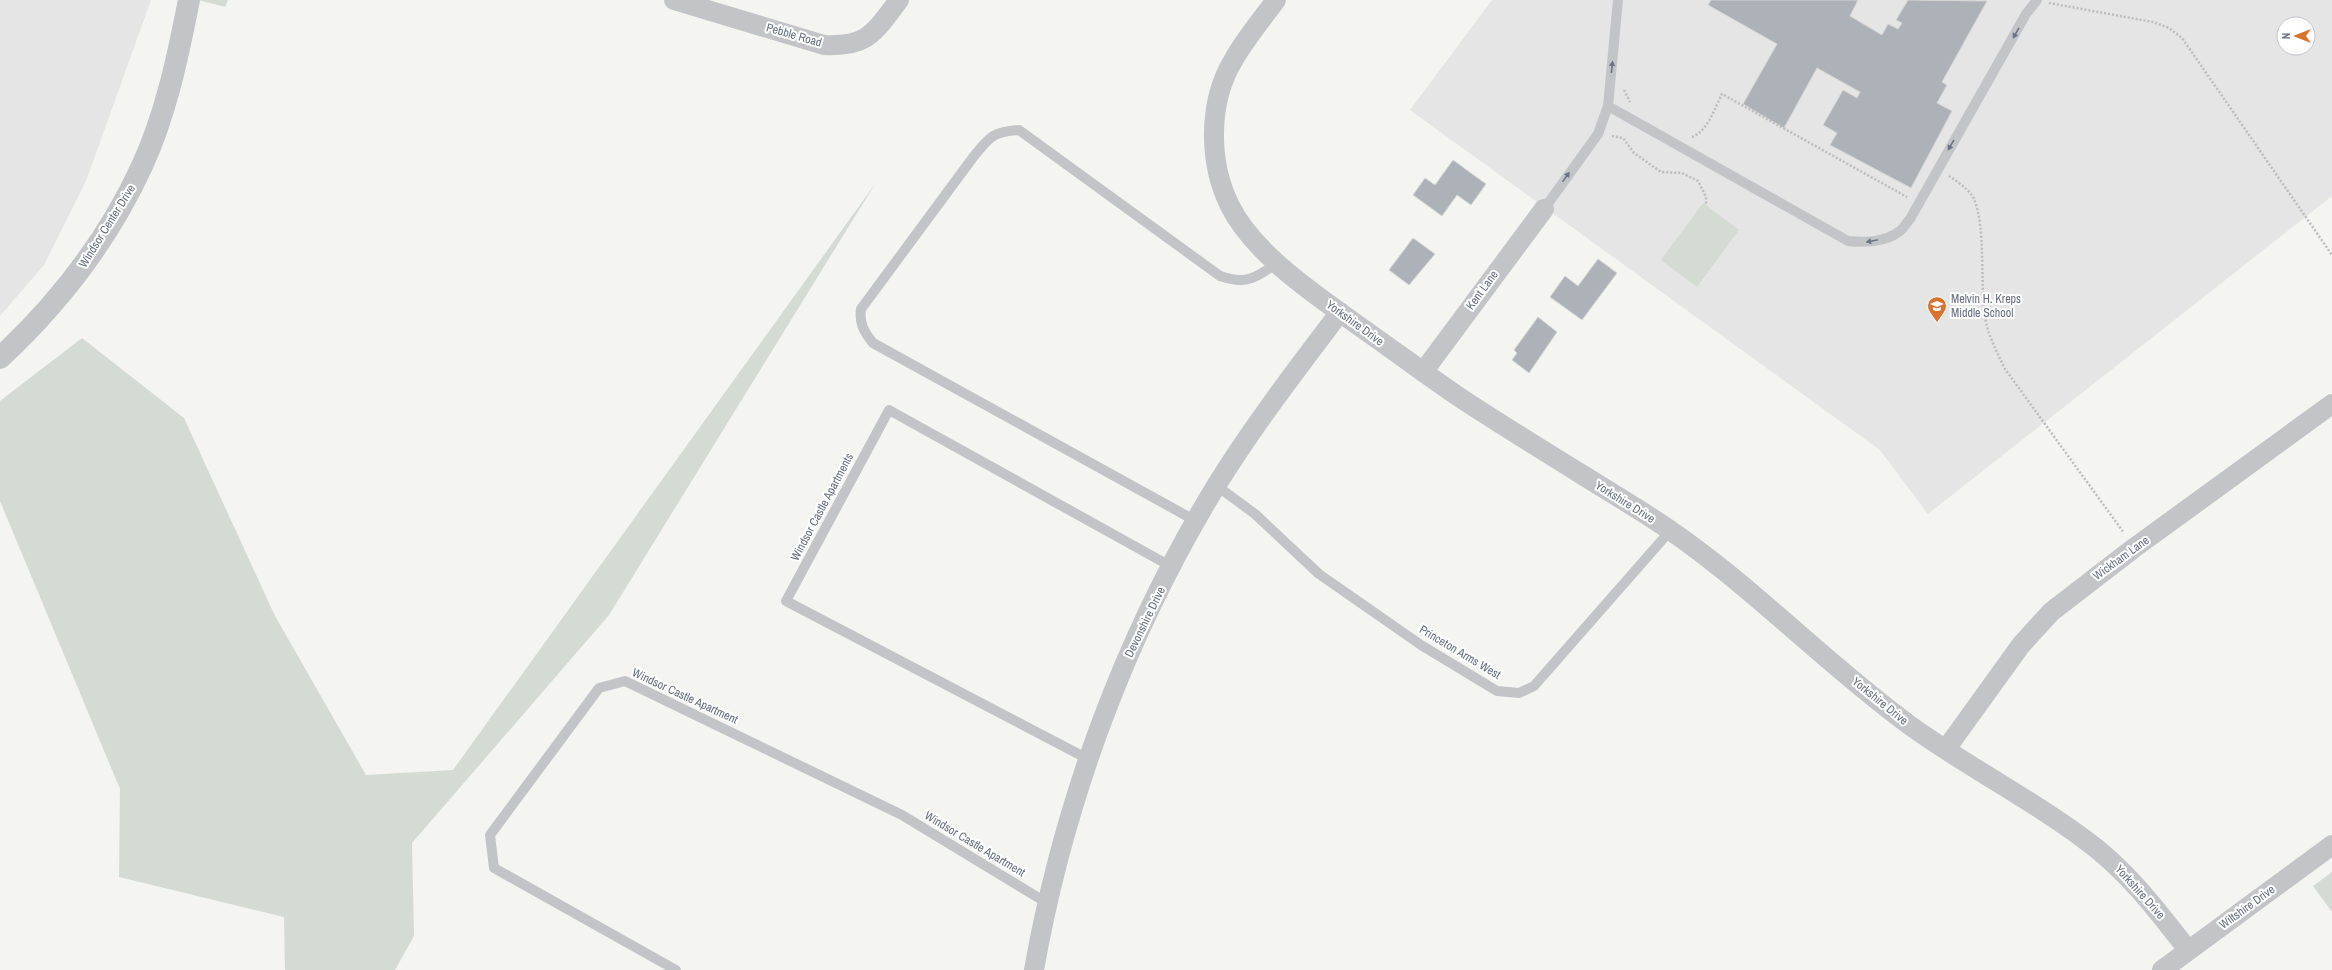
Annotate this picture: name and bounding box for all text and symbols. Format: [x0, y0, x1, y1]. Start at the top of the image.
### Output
north arrow [2276, 16, 2316, 56]
street label: Pebble Road [764, 19, 824, 51]
one-way arrow [2012, 27, 2019, 38]
text: N [2279, 33, 2293, 39]
one-way arrow [1608, 61, 1615, 73]
one-way arrow [1948, 140, 1955, 151]
one-way arrow [1562, 172, 1571, 183]
street label: Windsor Center Drive [75, 181, 139, 271]
one-way arrow [1866, 238, 1878, 244]
street label: Kent Lane [1462, 267, 1502, 313]
place label: Melvin H. Kreps Middle School [1951, 291, 2021, 321]
school or university icon: Melvin H. Kreps Middle School [1926, 295, 1948, 323]
street label: Yorkshire Drive [1323, 297, 1387, 349]
street label: Windsor Castle Apartments [787, 450, 857, 564]
street label: Yorkshire Drive [1592, 477, 1658, 527]
street label: Wickham Lane [2090, 532, 2152, 584]
street label: Devonshire Drive [1121, 584, 1169, 660]
street label: Princeton Arms West [1416, 621, 1504, 683]
street label: Windsor Castle Apartment [630, 664, 741, 728]
street label: Yorkshire Drive [1849, 674, 1911, 728]
street label: Windsor Castle Apartment [922, 808, 1029, 881]
street label: Yorkshire Drive [2111, 862, 2169, 922]
street label: Wiltshire Drive [2216, 881, 2278, 933]

